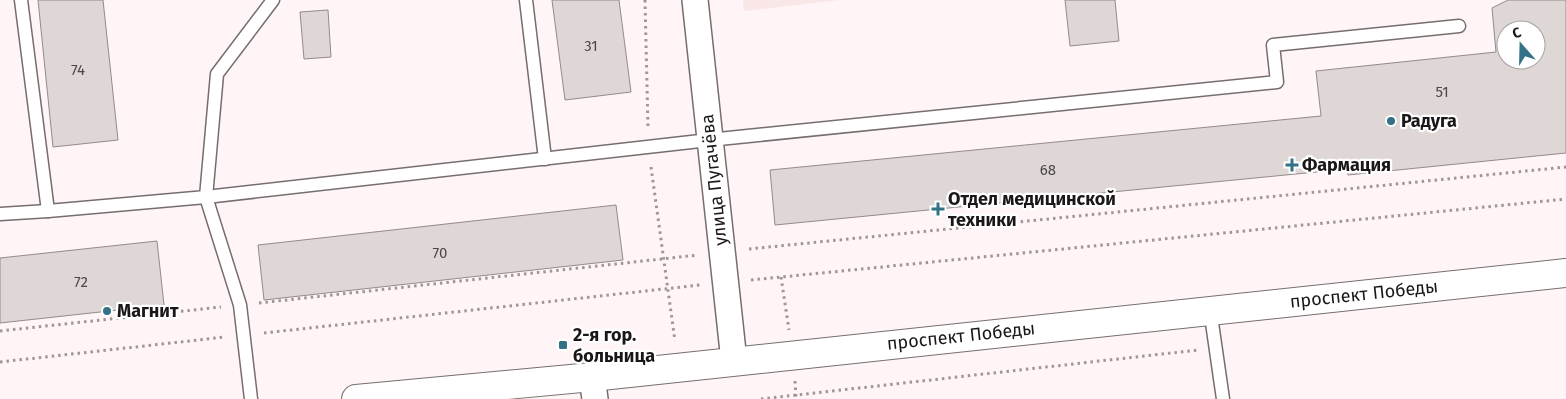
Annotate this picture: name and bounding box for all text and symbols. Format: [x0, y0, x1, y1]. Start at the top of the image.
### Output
north arrow [1496, 20, 1546, 70]
text: С [1510, 24, 1523, 43]
house number: 31 [584, 37, 598, 55]
house number: 74 [71, 61, 85, 79]
house number: 51 [1435, 83, 1449, 101]
place label: Радуга [1401, 110, 1457, 132]
street label: улица Пугачёва [696, 113, 732, 247]
marker: Радуга [1385, 115, 1397, 127]
place label: Фармация [1302, 154, 1391, 176]
marker: Фармация [1286, 159, 1298, 171]
house number: 68 [1040, 161, 1056, 179]
place label: Отдел медицинской техники [948, 188, 1116, 231]
marker: Отдел медицинской техники [932, 203, 944, 215]
house number: 70 [433, 244, 447, 262]
house number: 72 [74, 273, 88, 291]
street label: проспект Победы [1289, 275, 1439, 313]
place label: Магнит [117, 300, 179, 322]
marker: Магнит [101, 305, 113, 317]
street label: проспект Победы [886, 317, 1036, 355]
place label: 2-я гор. больница [573, 324, 655, 367]
marker: 2-я гор. больница [557, 339, 569, 351]

